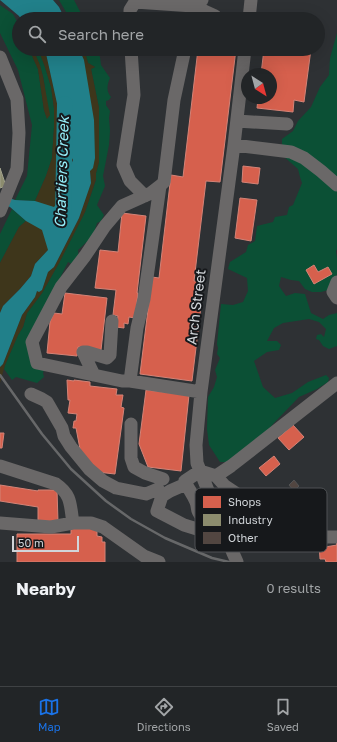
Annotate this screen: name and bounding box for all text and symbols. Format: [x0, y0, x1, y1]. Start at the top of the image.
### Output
search box [12, 12, 325, 56]
icon: search [26, 23, 48, 45]
text: Search here [58, 25, 144, 43]
north arrow [241, 68, 277, 104]
water label: Chartiers Creek [50, 114, 72, 228]
street label: Arch Street [182, 268, 209, 346]
legend [195, 488, 327, 552]
text: Shops [228, 495, 261, 508]
text: Industry [228, 513, 273, 526]
text: Other [228, 531, 259, 544]
scale bar [12, 534, 79, 553]
text: 50 m [18, 536, 44, 549]
text: Nearby [16, 578, 76, 599]
text: 0 results [266, 580, 321, 596]
tab: Map [38, 696, 61, 733]
tab: Directions [137, 696, 191, 733]
tab: Saved [267, 696, 299, 733]

